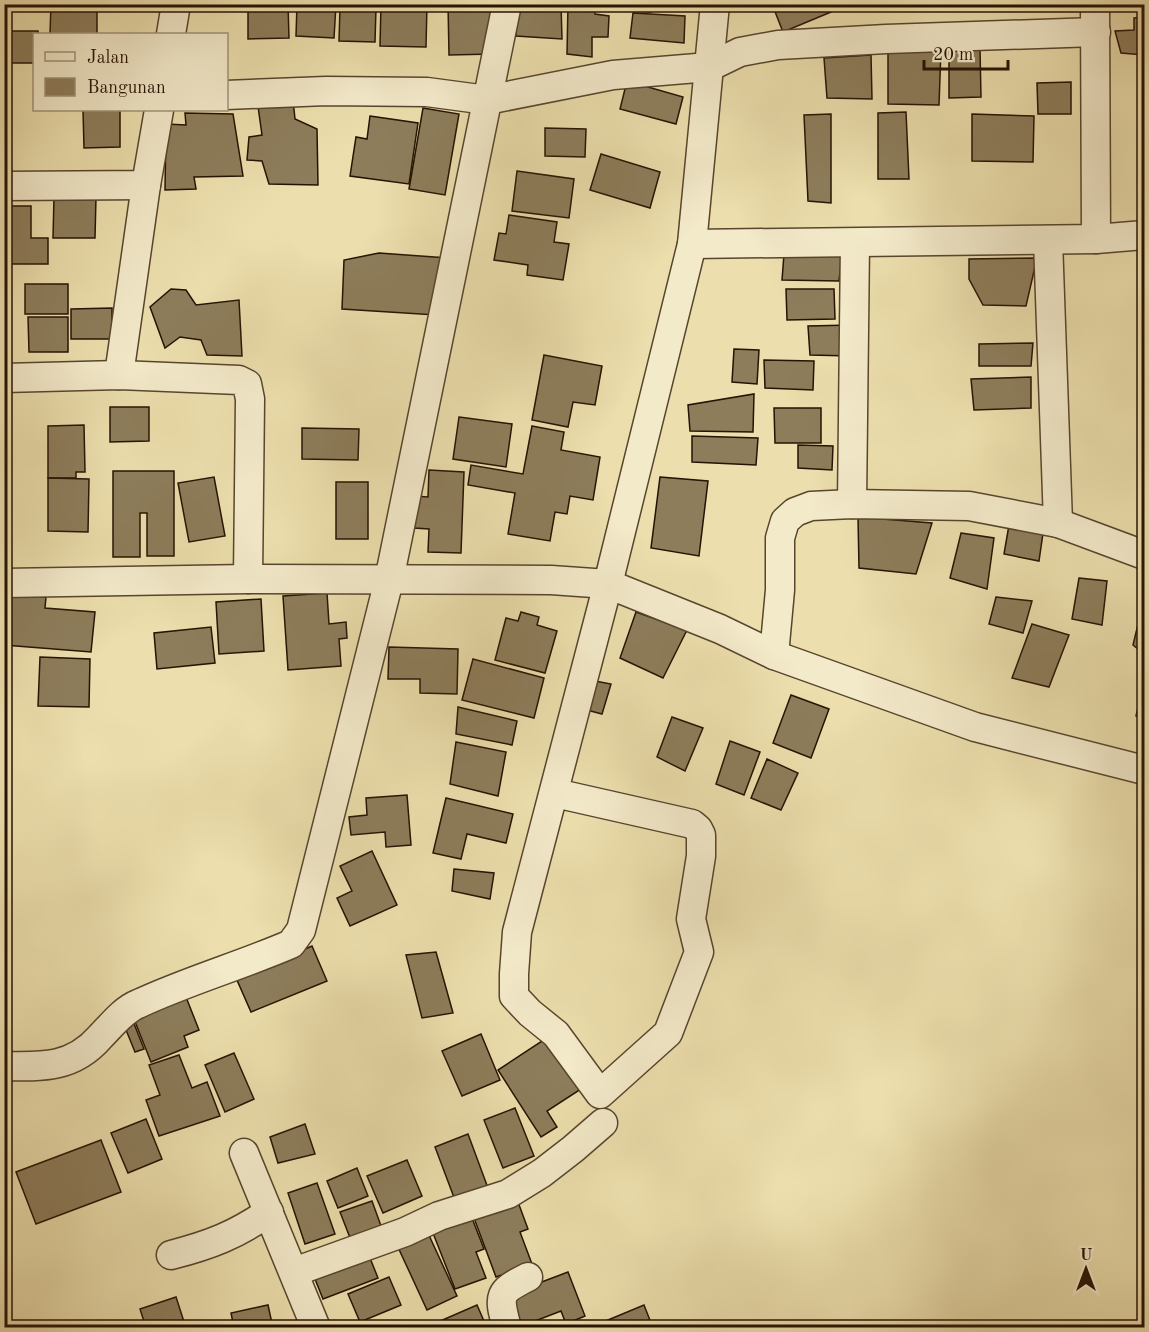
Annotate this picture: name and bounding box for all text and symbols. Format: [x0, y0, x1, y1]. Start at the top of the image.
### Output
legend [33, 33, 228, 111]
scale bar [924, 33, 1008, 71]
text: 20 m [933, 46, 973, 64]
text: Jalan [87, 49, 129, 67]
text: Bangunan [87, 79, 166, 97]
north arrow [1056, 1239, 1116, 1299]
text: U [1080, 1248, 1093, 1264]

